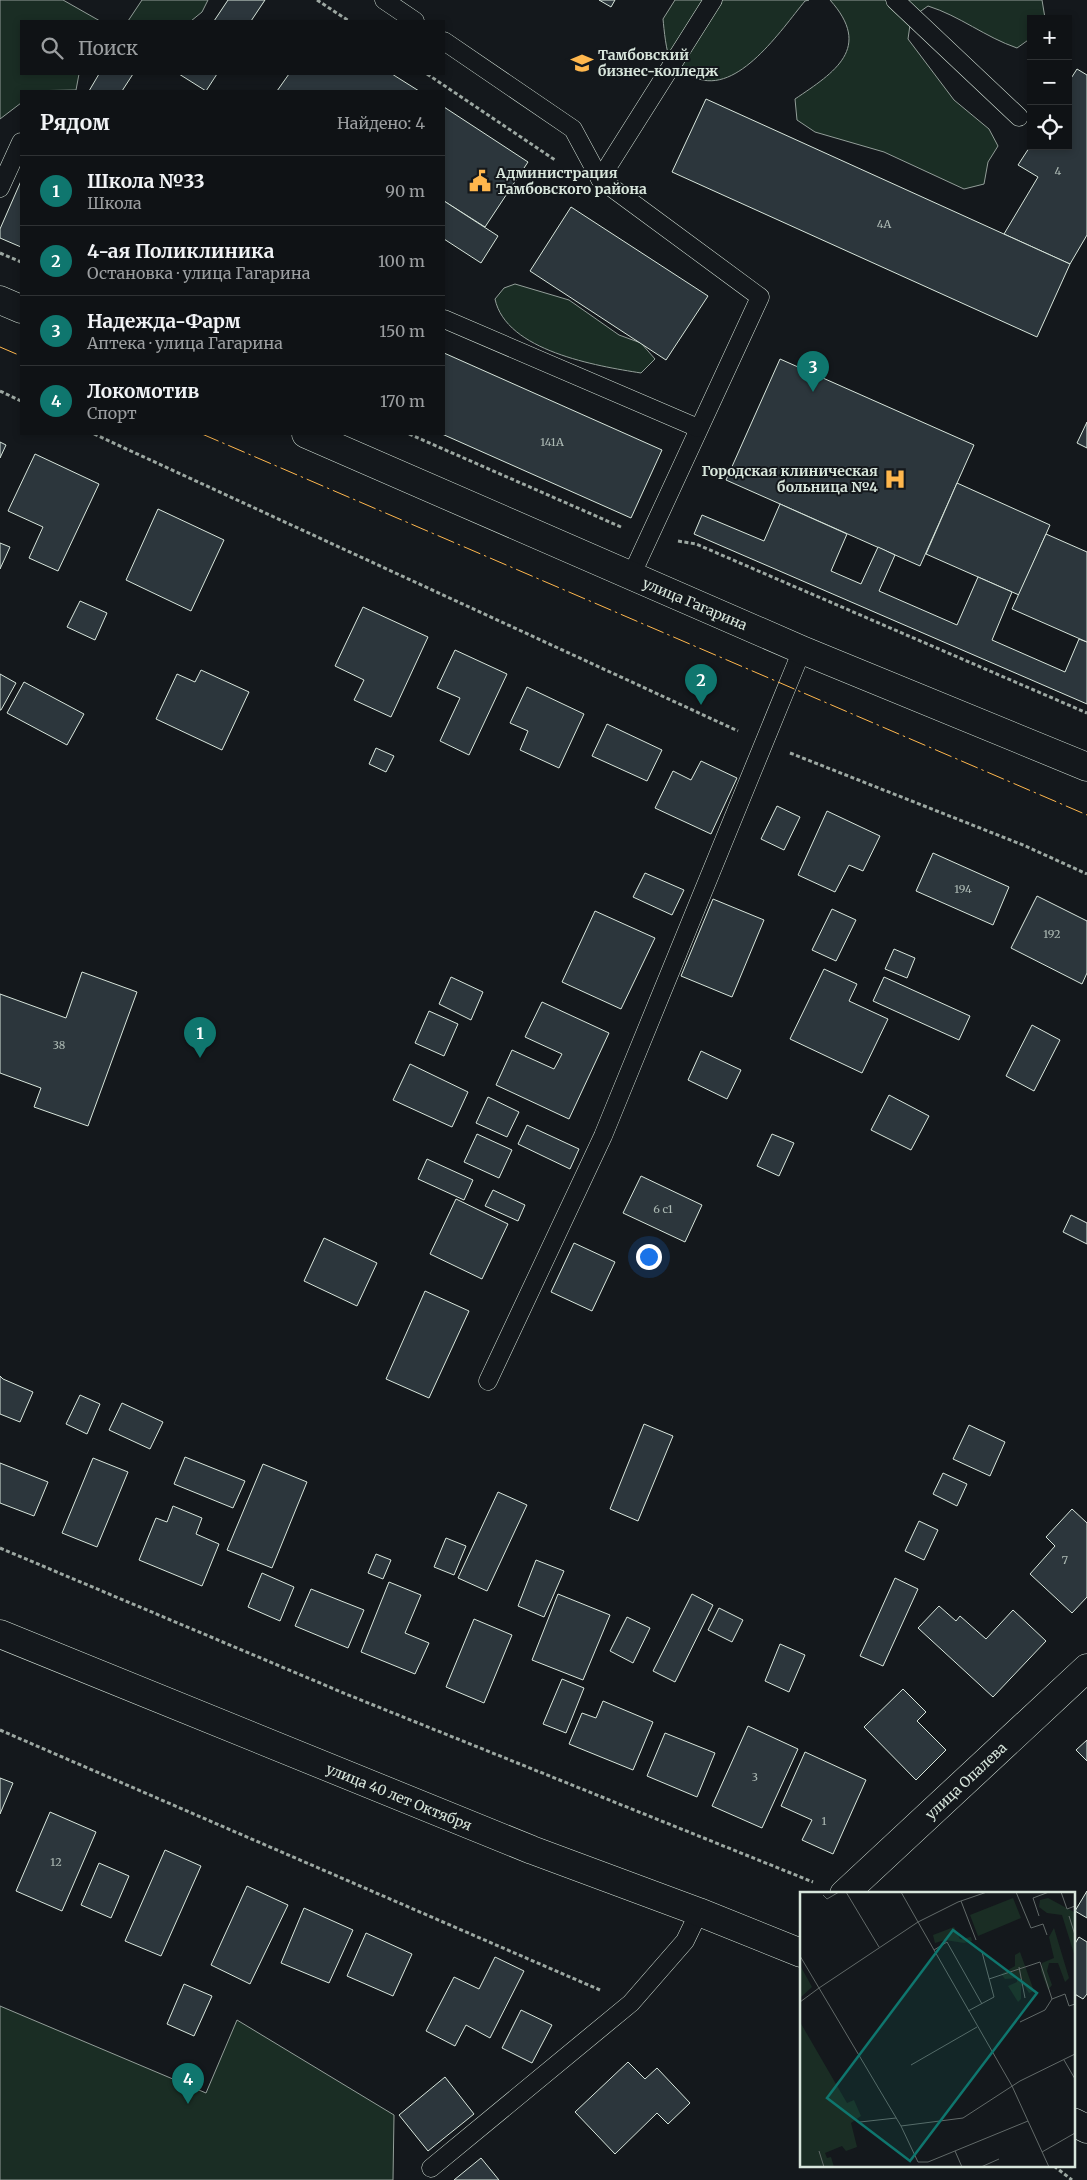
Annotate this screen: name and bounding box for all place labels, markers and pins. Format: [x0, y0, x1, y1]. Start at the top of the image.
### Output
place label: Тамбовский бизнес-колледж [598, 46, 719, 80]
school or university icon: Тамбовский бизнес-колледж [569, 50, 595, 76]
place label: Администрация Тамбовского района [495, 164, 647, 198]
public building icon: Администрация Тамбовского района [467, 168, 493, 194]
pin: 3 [797, 351, 829, 392]
place label: Городская клиническая больница №4 [701, 462, 878, 496]
hospital icon: Городская клиническая больница №4 [882, 466, 908, 492]
pin: 2 [685, 664, 717, 705]
pin: 1 [184, 1017, 216, 1058]
pin: 4 [172, 2063, 204, 2104]

